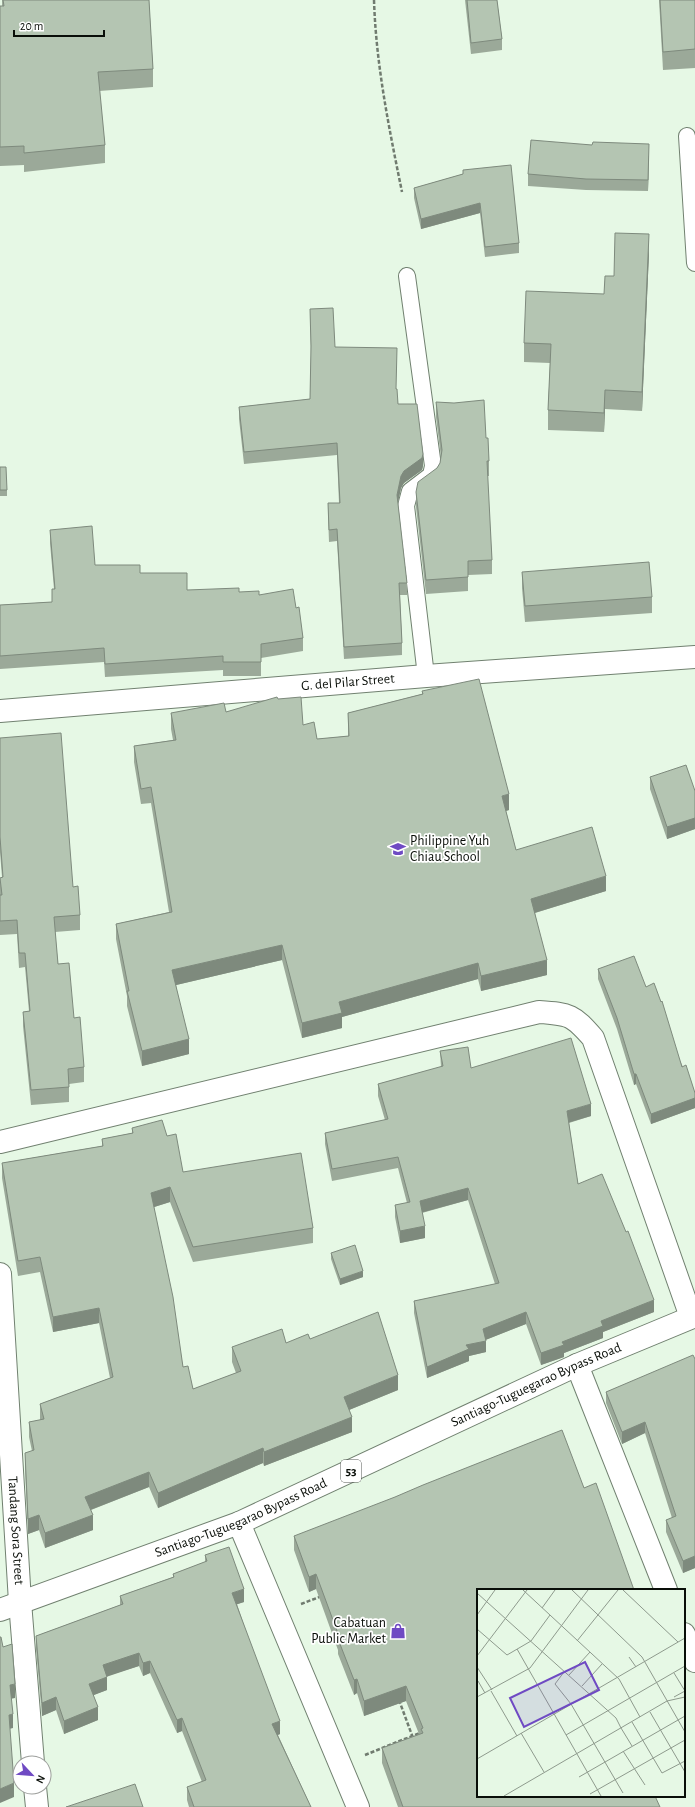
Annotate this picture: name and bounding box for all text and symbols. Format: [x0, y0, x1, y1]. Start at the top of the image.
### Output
scale bar [14, 12, 104, 38]
text: 20 m [20, 20, 43, 32]
street label: G. del Pilar Street [301, 672, 396, 693]
place label: Philippine Yuh Chiau School [410, 834, 489, 864]
school or university icon: Philippine Yuh Chiau School [389, 840, 407, 858]
street label: Santiago-Tuguegarao Bypass Road [449, 1340, 623, 1430]
road number: 53 [341, 1460, 361, 1482]
street label: Tandang Sora Street [5, 1476, 26, 1586]
street label: Santiago-Tuguegarao Bypass Road [153, 1476, 329, 1560]
inset map [477, 1589, 685, 1797]
place label: Cabatuan Public Market [311, 1616, 387, 1646]
shop icon: Cabatuan Public Market [389, 1622, 407, 1640]
north arrow [12, 1755, 52, 1795]
text: N [34, 1773, 47, 1785]

